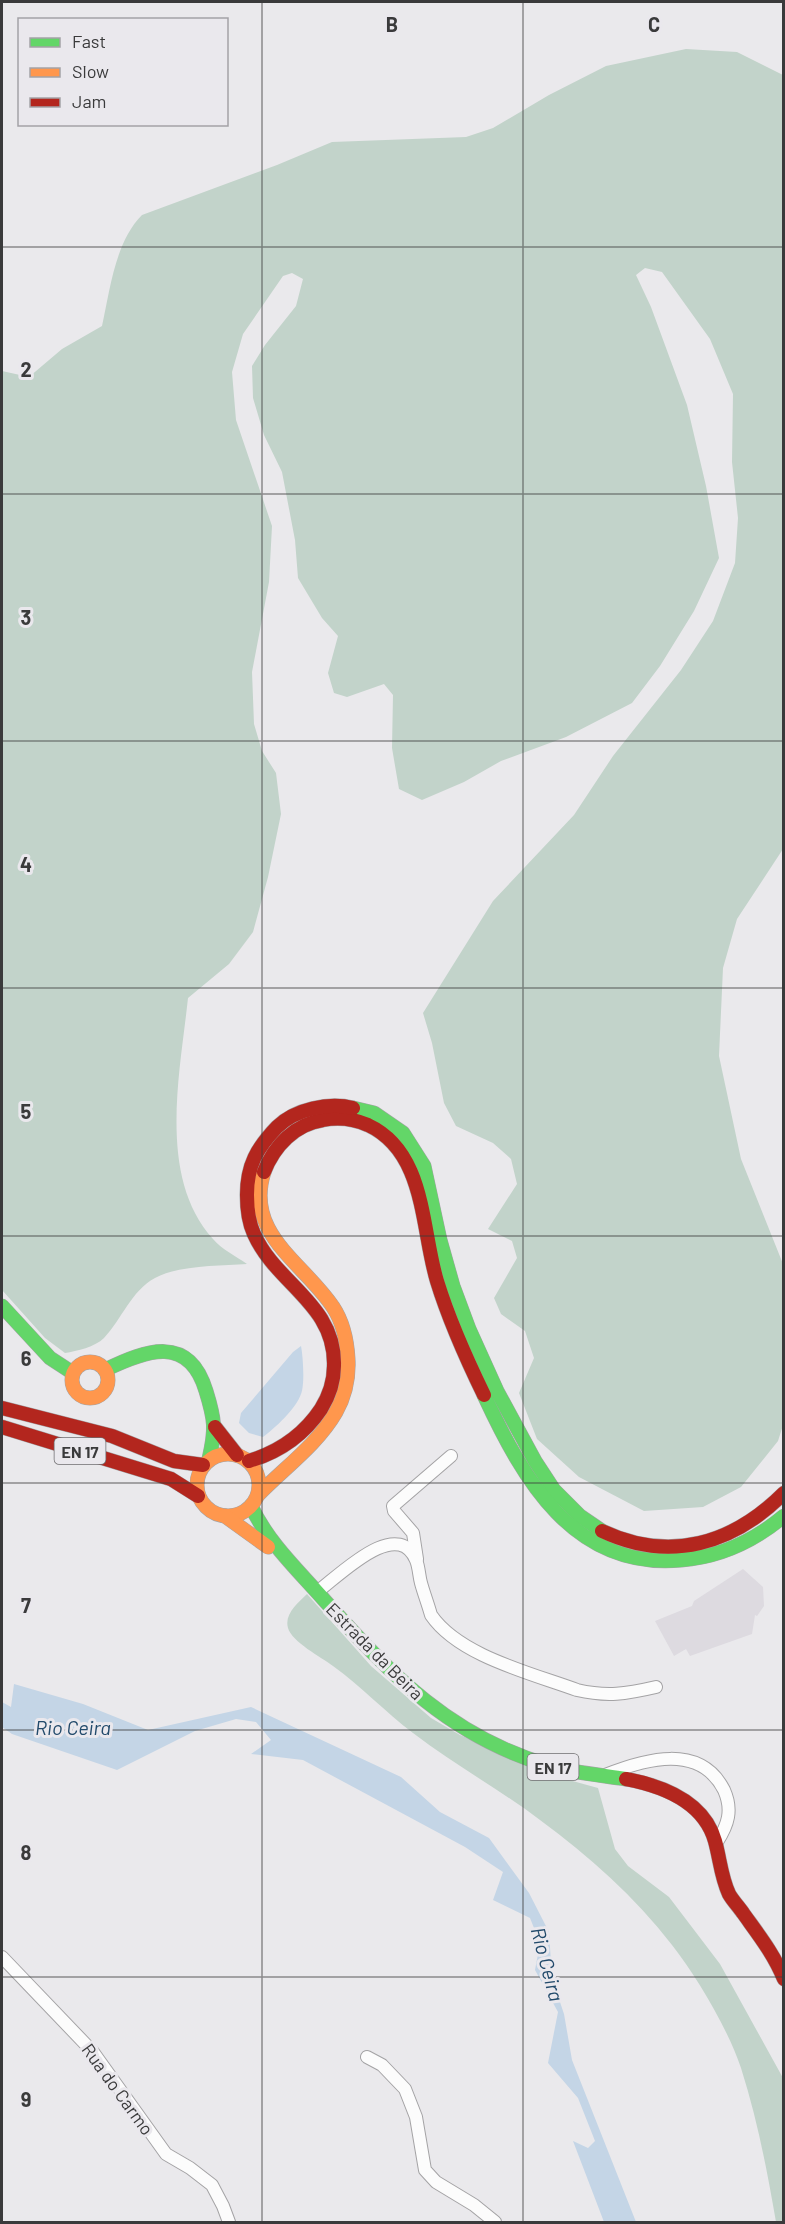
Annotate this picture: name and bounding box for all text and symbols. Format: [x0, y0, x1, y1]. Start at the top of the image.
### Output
text: B [386, 12, 398, 36]
text: C [648, 12, 660, 36]
legend [18, 18, 228, 126]
text: Fast [72, 30, 106, 52]
text: Slow [72, 60, 109, 82]
text: Jam [72, 90, 106, 112]
text: 2 [20, 357, 32, 381]
text: 3 [21, 605, 31, 629]
text: 4 [20, 852, 32, 876]
text: 5 [21, 1099, 32, 1123]
text: 6 [21, 1346, 32, 1370]
road number: EN 17 [54, 1438, 106, 1464]
text: 7 [21, 1593, 31, 1617]
street label: Estrada da Beira [322, 1598, 428, 1704]
water label: Rio Ceira [35, 1715, 111, 1739]
road number: EN 17 [528, 1754, 578, 1780]
text: 8 [21, 1840, 32, 1864]
water label: Rio Ceira [527, 1924, 569, 2004]
street label: Rua do Carmo [77, 2039, 159, 2139]
text: 9 [21, 2087, 31, 2111]

